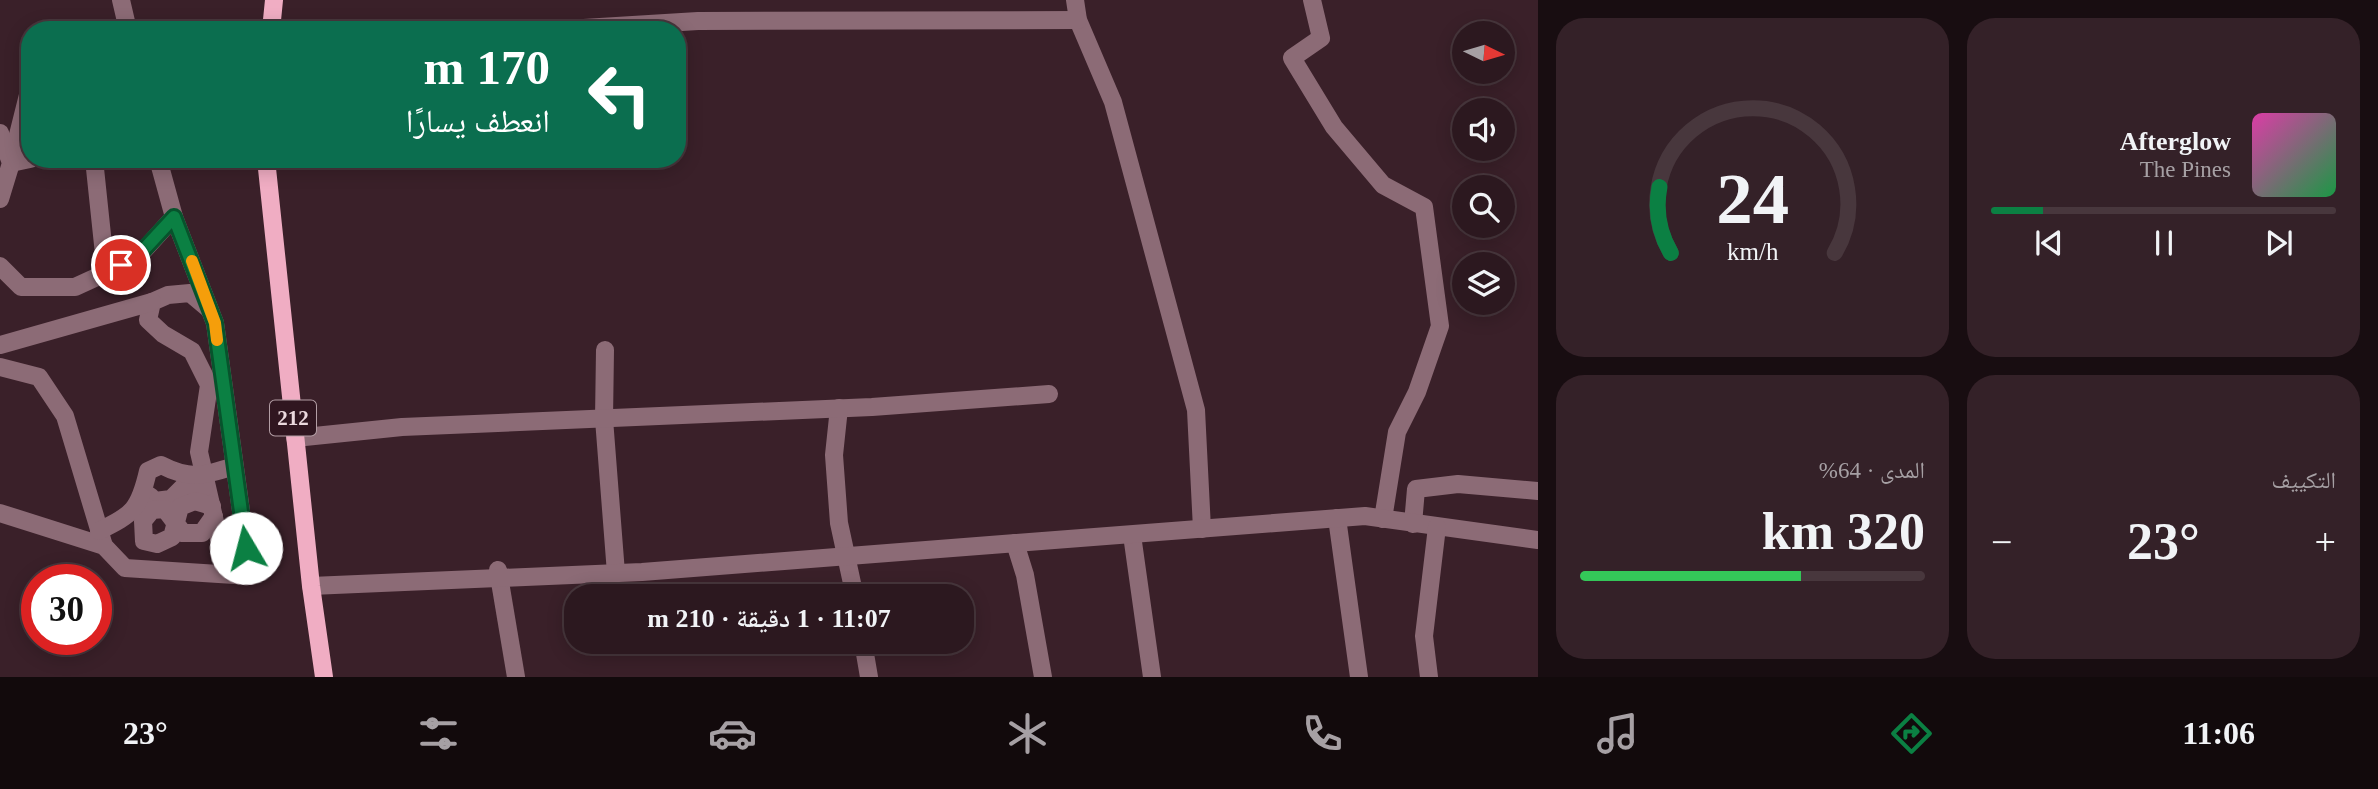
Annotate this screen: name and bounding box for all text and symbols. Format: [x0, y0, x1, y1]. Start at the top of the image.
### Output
north arrow [1452, 21, 1516, 84]
map controls [1452, 21, 1515, 315]
text: 170 m [423, 40, 550, 95]
icon: left [574, 49, 665, 140]
button: sound [1452, 98, 1515, 161]
text: انعطف يسارًا [406, 103, 550, 139]
text: Afterglow [2120, 127, 2231, 156]
text: The Pines [2140, 157, 2231, 182]
text: 24 [1716, 159, 1789, 240]
button: search [1452, 175, 1515, 238]
icon: previous [2030, 224, 2068, 262]
icon: pause [2145, 224, 2183, 262]
icon: next [2260, 224, 2298, 262]
pin [91, 235, 151, 295]
text: km/h [1727, 238, 1779, 265]
icon: arrive [102, 246, 140, 284]
button: layers [1452, 252, 1515, 315]
road number: 212 [270, 400, 316, 436]
text: المدى · 64% [1819, 458, 1925, 483]
text: التكييف [2271, 468, 2336, 493]
text: 320 km [1762, 503, 1925, 560]
position arrow [209, 511, 283, 585]
text: 23° [2127, 513, 2200, 570]
text: − [1991, 521, 2012, 563]
text: + [2315, 521, 2336, 563]
speed limit sign: 30 [21, 564, 112, 655]
text: 11:07 · 1 دقيقة · 210 m [647, 604, 891, 633]
icon: filters [414, 709, 463, 758]
icon: car [708, 709, 757, 758]
icon: climate [1003, 709, 1052, 758]
icon: phone [1298, 709, 1347, 758]
icon: music [1593, 709, 1642, 758]
icon: directions [1887, 709, 1936, 758]
text: 23° [123, 715, 168, 751]
text: 11:06 [2182, 715, 2255, 751]

